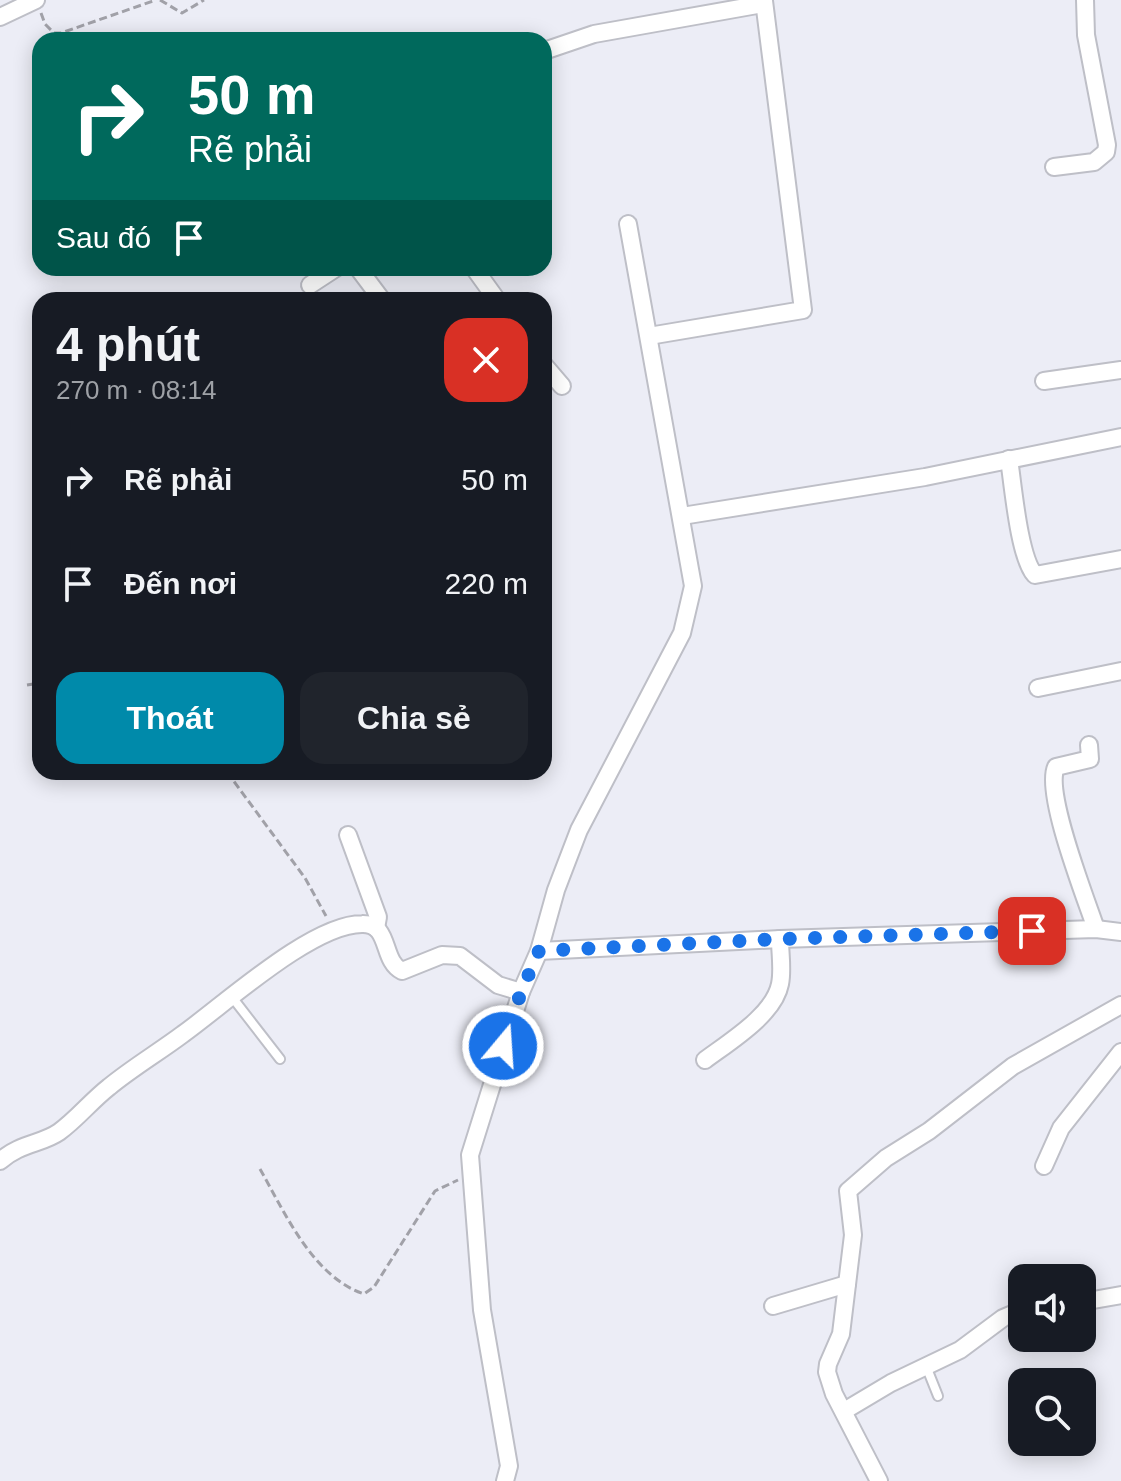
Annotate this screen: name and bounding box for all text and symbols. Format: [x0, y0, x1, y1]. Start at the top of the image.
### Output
text: 50 m [188, 63, 316, 126]
icon: right [56, 64, 160, 168]
text: Rẽ phải [188, 129, 312, 170]
icon: arrive [167, 216, 211, 260]
text: Sau đó [56, 221, 151, 254]
text: 4 phút [56, 318, 200, 371]
button: close [444, 318, 528, 402]
text: 270 m · 08:14 [56, 375, 216, 405]
icon: right [56, 458, 100, 502]
text: Rẽ phải [124, 463, 232, 496]
text: 50 m [461, 463, 528, 496]
icon: arrive [56, 562, 100, 606]
text: Đến nơi [124, 567, 237, 600]
text: 220 m [445, 567, 528, 600]
button: Thoát [56, 672, 284, 764]
button: Chia sẻ [300, 672, 528, 764]
pin [998, 897, 1066, 965]
icon: arrive [1010, 909, 1054, 953]
position arrow [461, 1004, 545, 1088]
map controls [1008, 1264, 1096, 1456]
button: sound [1008, 1264, 1096, 1352]
button: search [1008, 1368, 1096, 1456]

